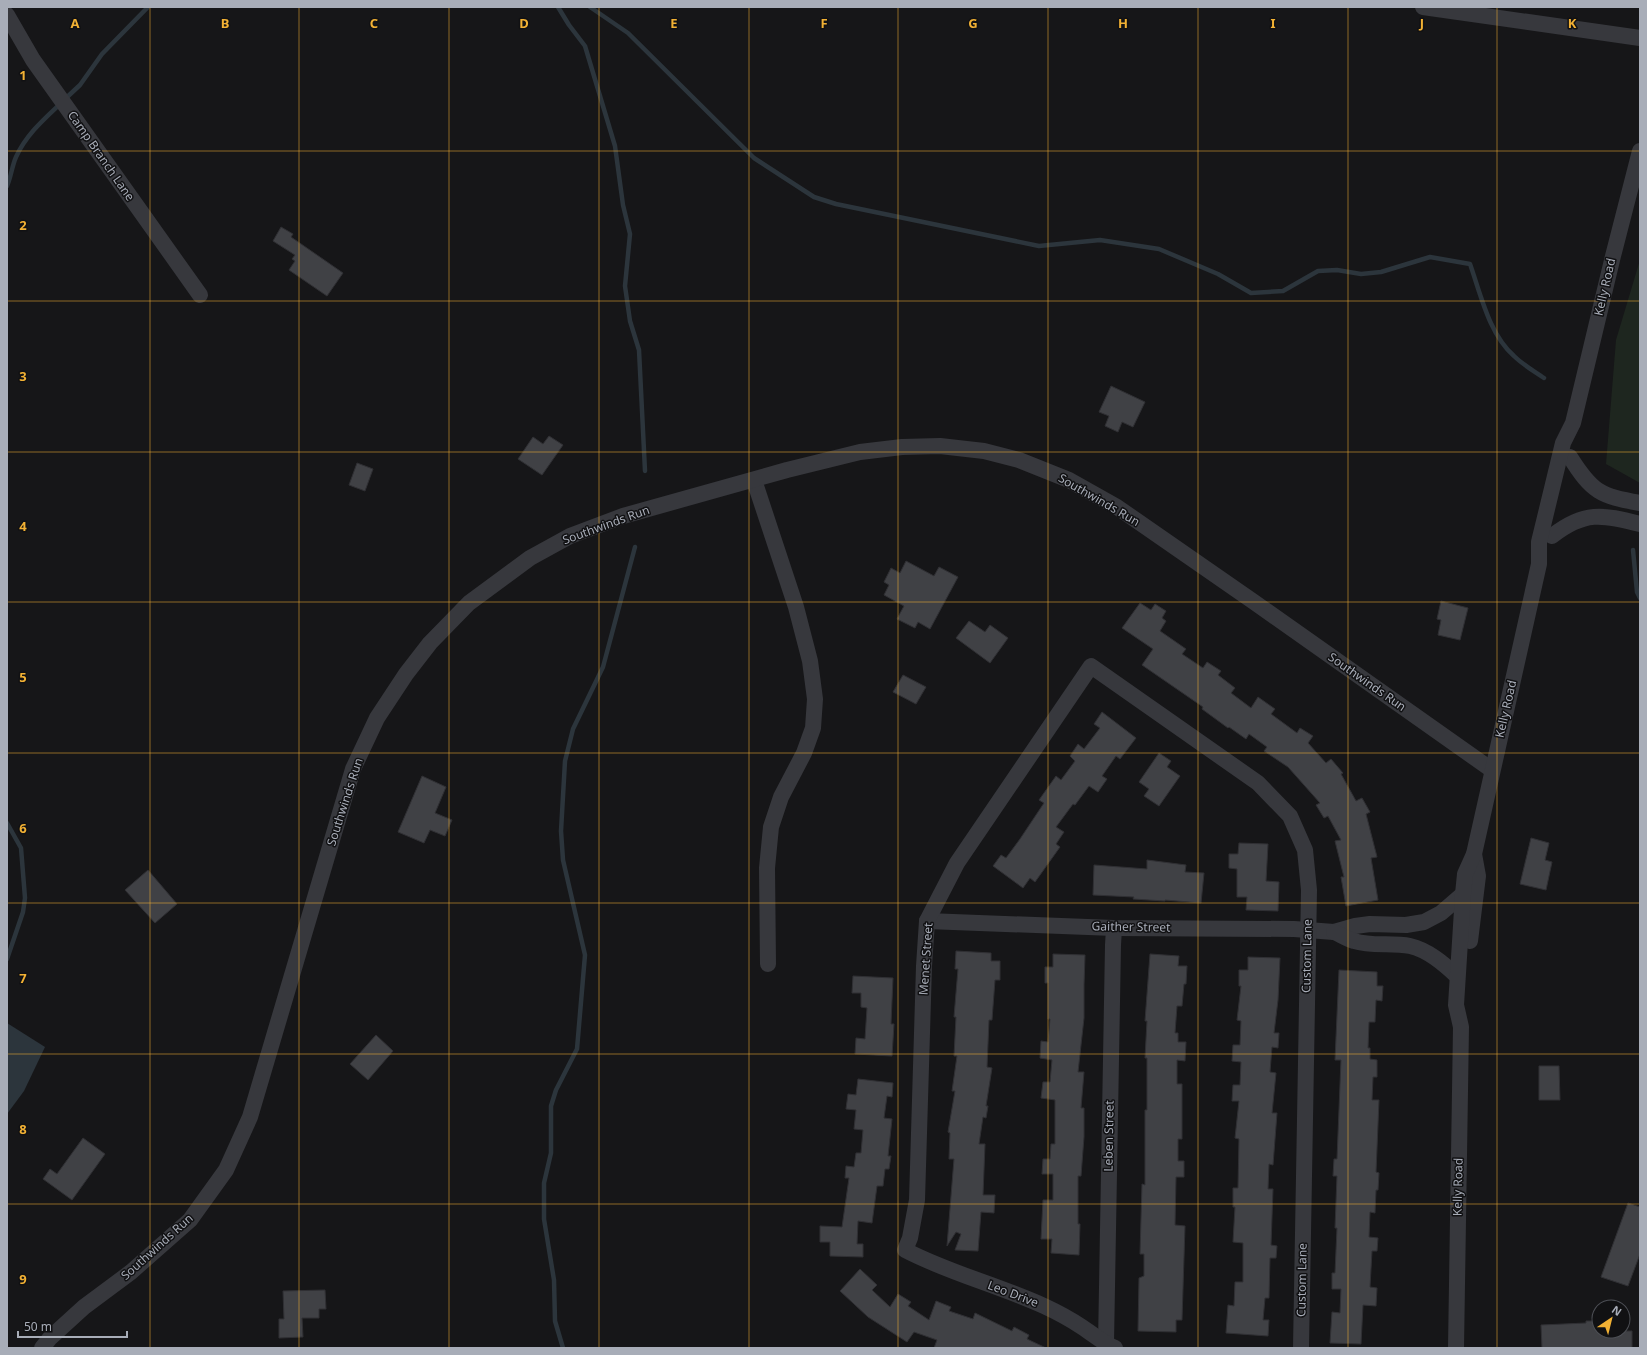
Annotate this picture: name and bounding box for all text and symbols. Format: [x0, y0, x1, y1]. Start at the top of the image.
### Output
text: A [71, 14, 80, 32]
text: B [221, 14, 229, 32]
text: C [370, 14, 378, 32]
text: D [519, 14, 529, 32]
text: E [670, 14, 678, 32]
text: F [820, 14, 828, 32]
text: G [968, 14, 978, 32]
text: H [1118, 14, 1128, 32]
text: I [1270, 14, 1276, 32]
text: J [1419, 14, 1424, 32]
text: K [1568, 14, 1577, 32]
text: 1 [19, 66, 27, 84]
street label: Camp Branch Lane [64, 107, 139, 204]
text: 2 [19, 216, 27, 234]
street label: Kelly Road [1590, 256, 1619, 317]
text: 3 [19, 367, 27, 385]
street label: Southwinds Run [1055, 469, 1143, 530]
street label: Southwinds Run [560, 501, 652, 548]
text: 4 [19, 517, 27, 535]
street label: Southwinds Run [1325, 648, 1410, 715]
text: 5 [19, 668, 27, 686]
street label: Kelly Road [1491, 678, 1520, 739]
street label: Southwinds Run [322, 756, 367, 848]
text: 6 [19, 819, 27, 837]
street label: Gaither Street [1092, 917, 1171, 936]
street label: Custom Lane [1297, 919, 1316, 993]
street label: Menet Street [914, 921, 937, 996]
text: 7 [19, 969, 27, 987]
street label: Leben Street [1099, 1100, 1118, 1172]
text: 8 [19, 1120, 27, 1138]
street label: Kelly Road [1448, 1158, 1467, 1216]
street label: Southwinds Run [117, 1210, 196, 1284]
street label: Custom Lane [1292, 1243, 1311, 1317]
text: 9 [19, 1270, 27, 1288]
street label: Leo Drive [985, 1276, 1041, 1311]
north arrow [1591, 1299, 1631, 1339]
text: N [1609, 1302, 1625, 1319]
scale bar [18, 1313, 127, 1339]
text: 50 m [24, 1318, 52, 1335]

